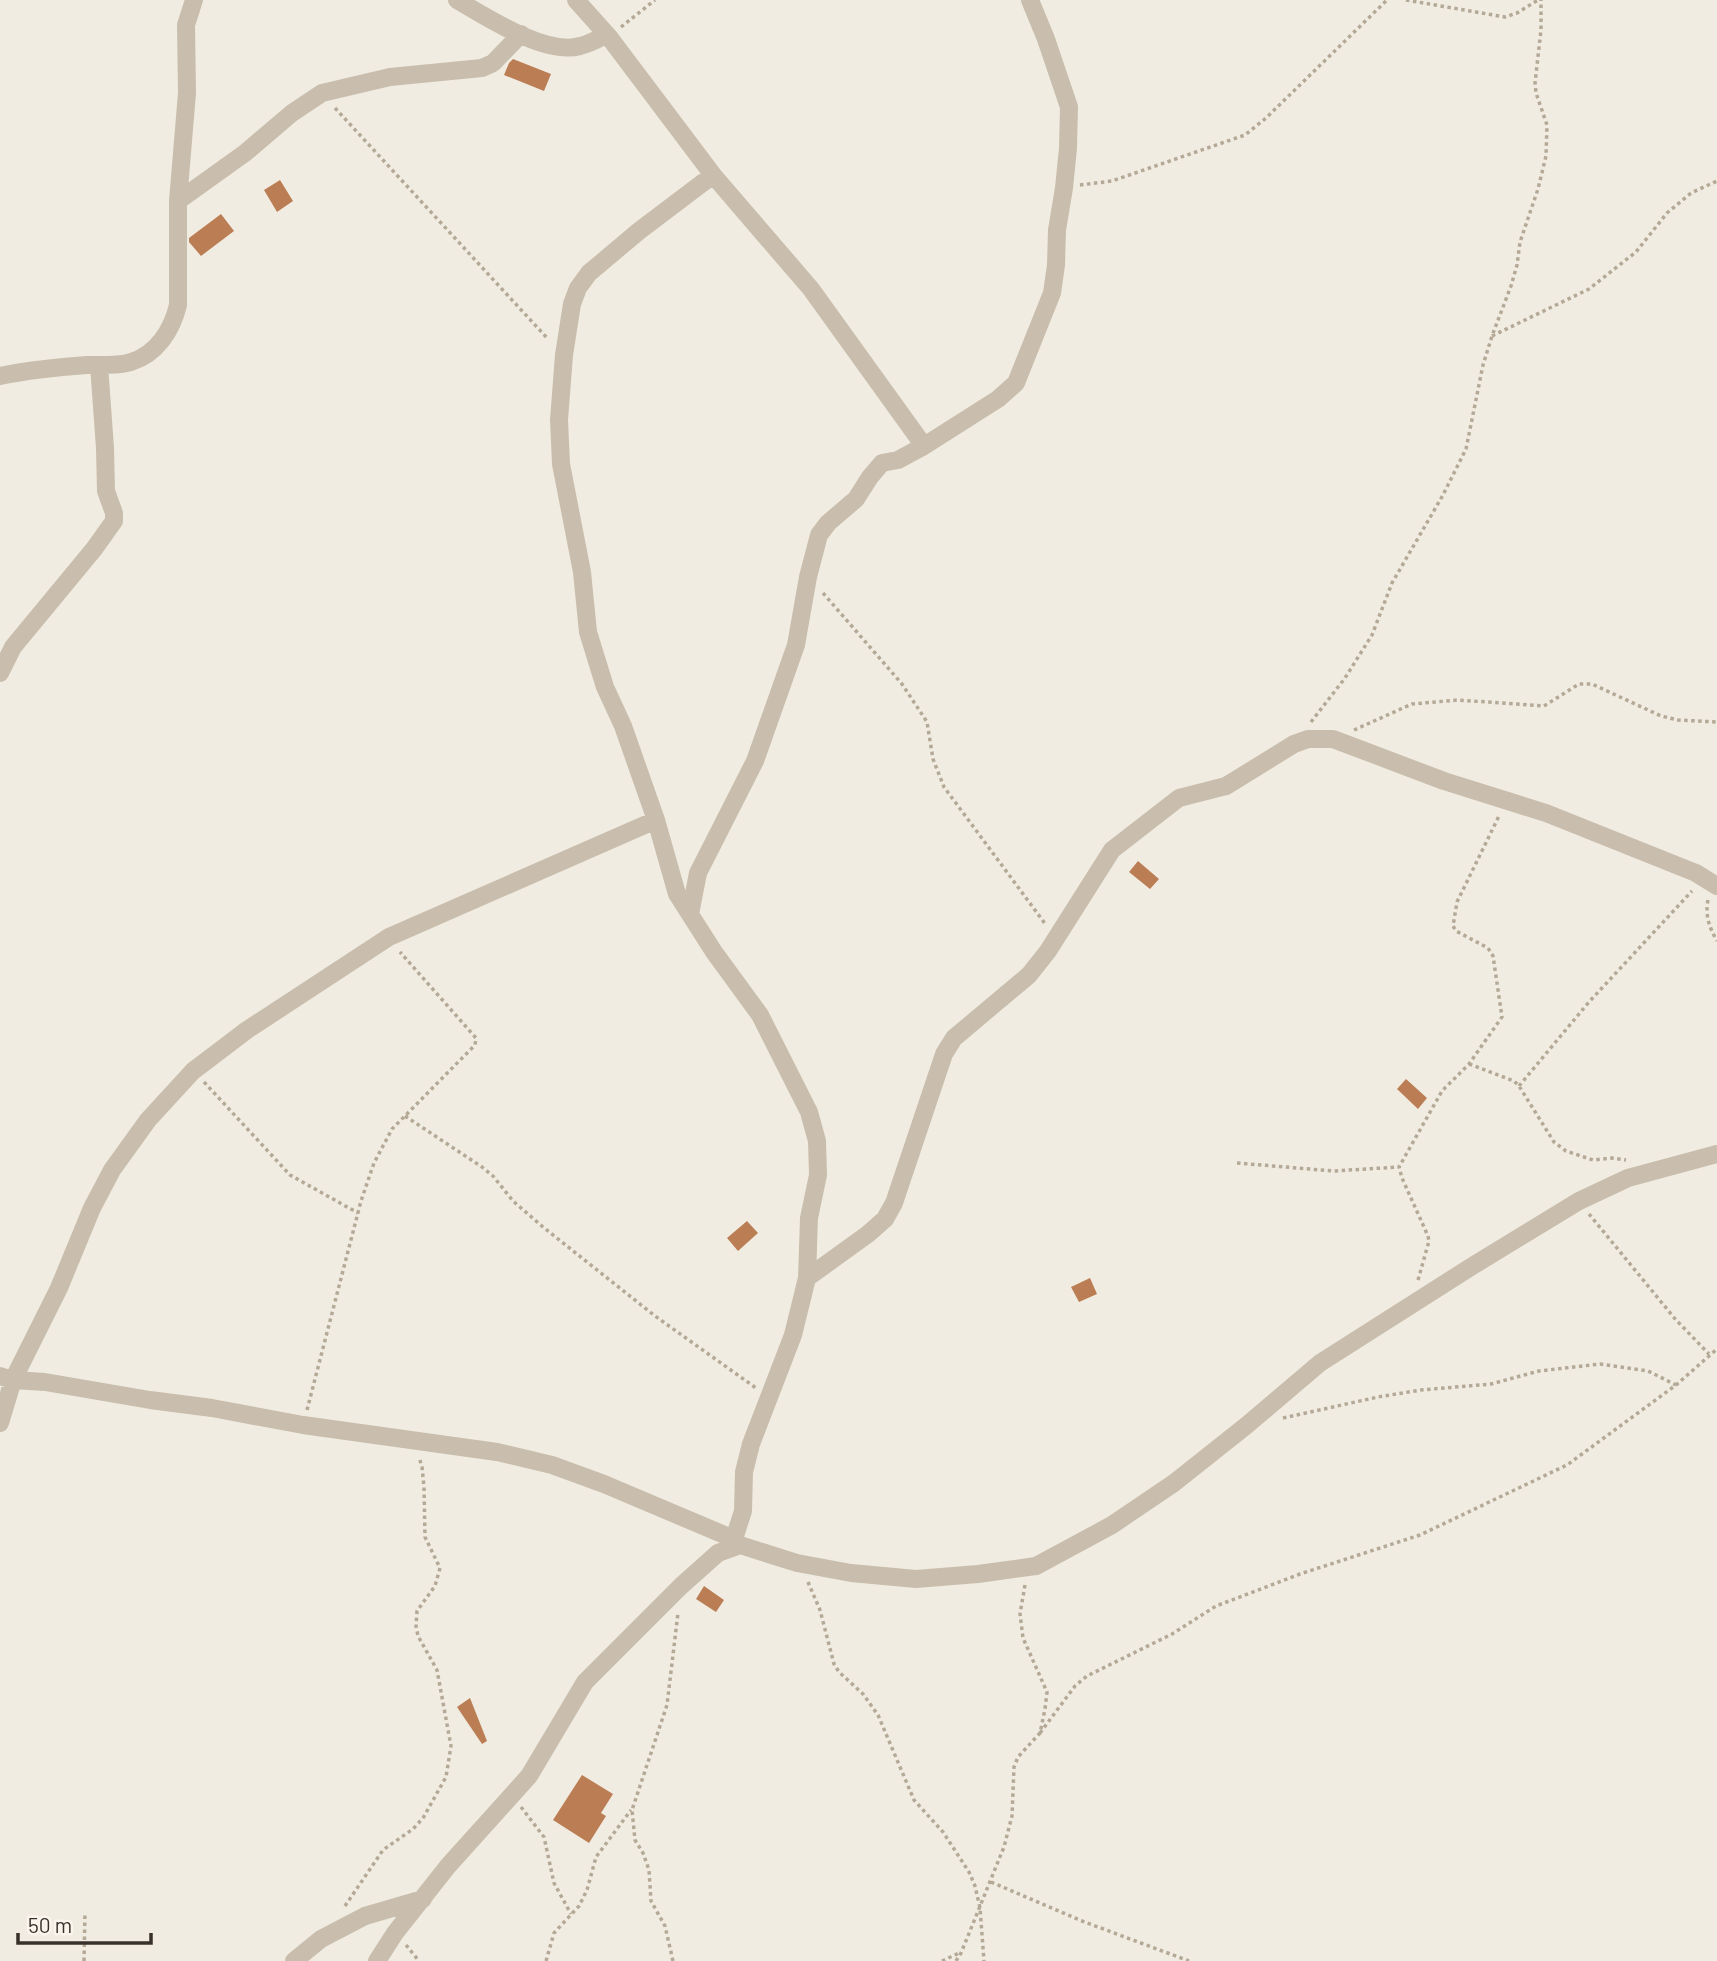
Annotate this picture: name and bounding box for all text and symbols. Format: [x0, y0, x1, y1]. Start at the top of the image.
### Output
scale bar [18, 1902, 150, 1946]
text: 50 m [28, 1912, 72, 1937]

